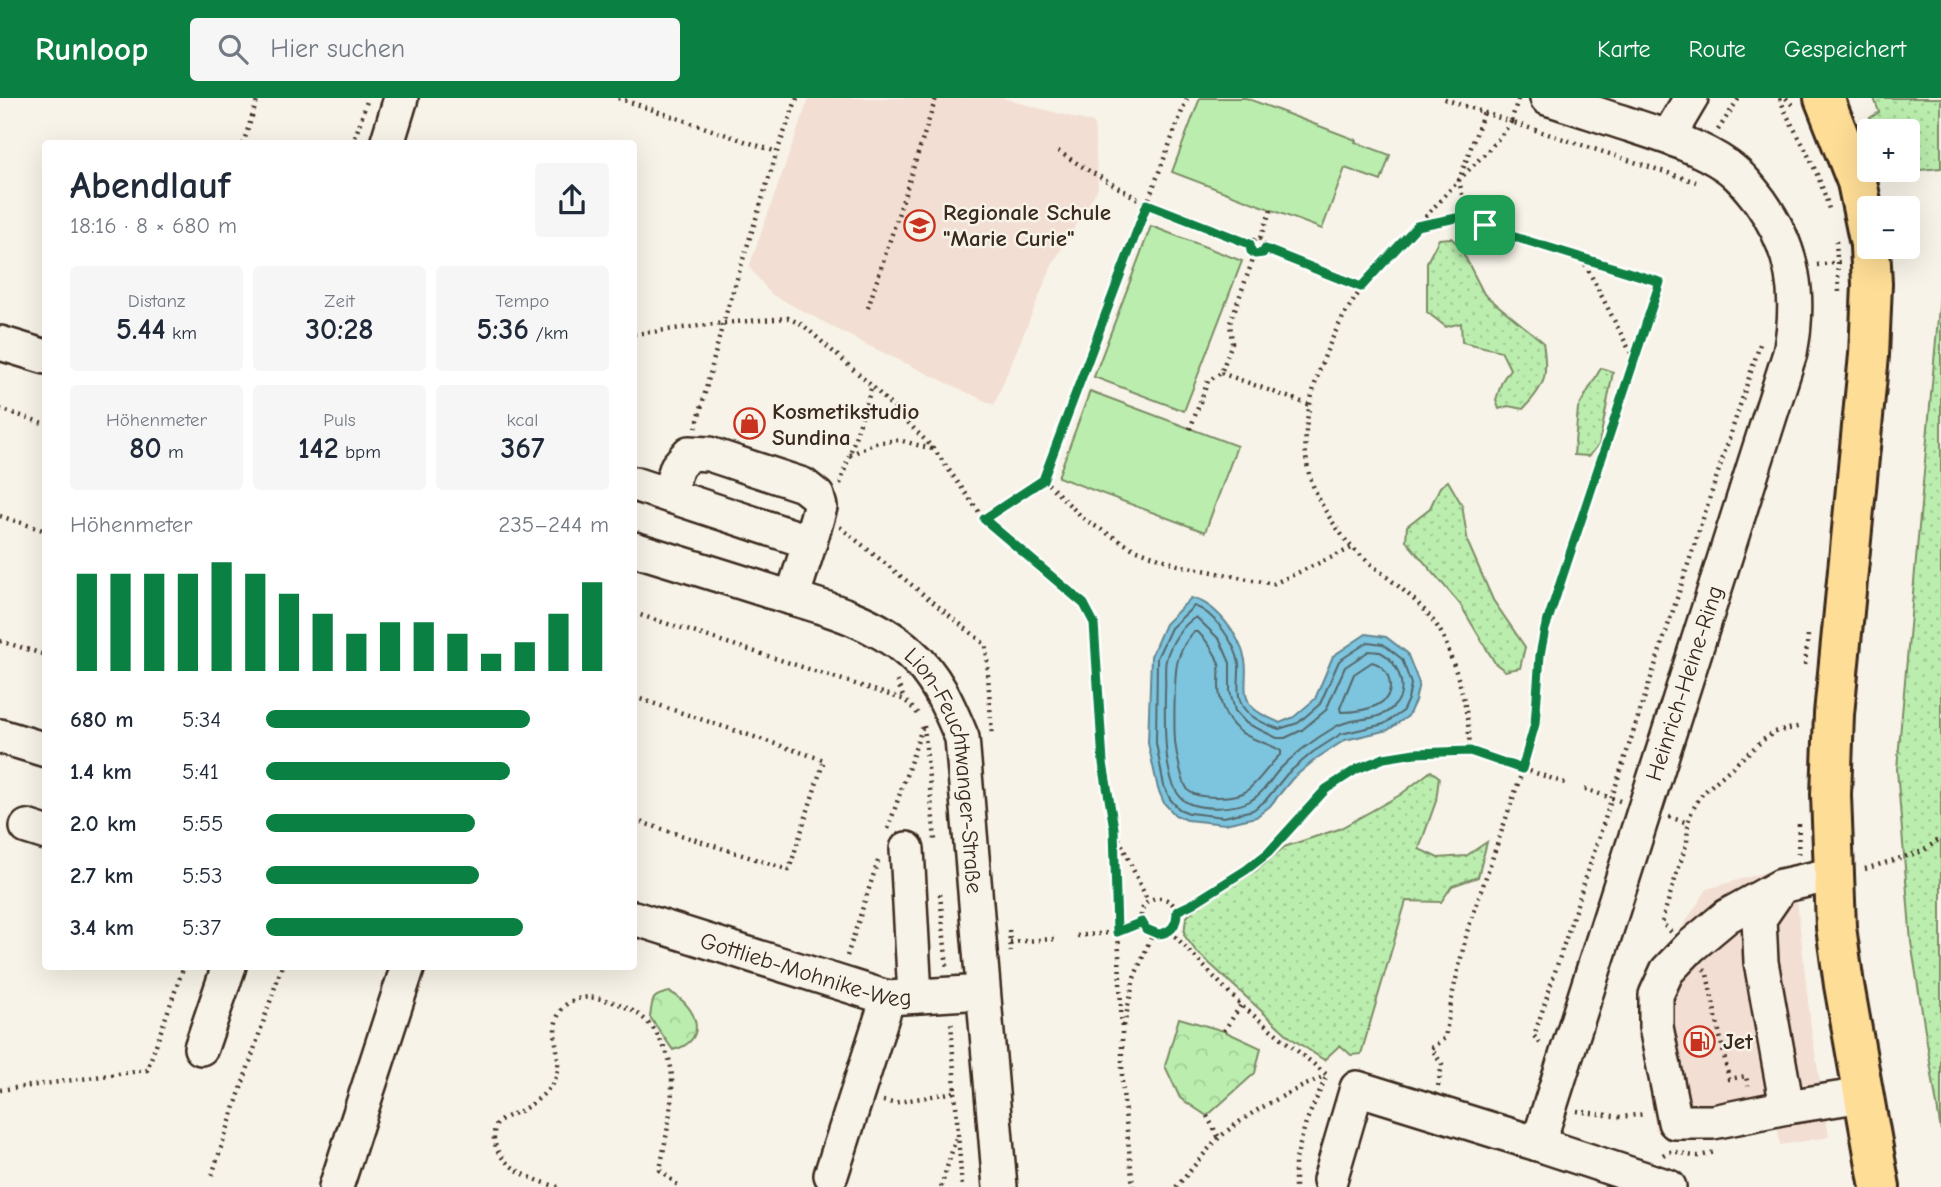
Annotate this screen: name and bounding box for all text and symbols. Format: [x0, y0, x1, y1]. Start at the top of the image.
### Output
search box [190, 18, 680, 81]
text: Runloop [35, 30, 148, 68]
icon: search [214, 30, 252, 68]
text: Hier suchen [270, 34, 405, 64]
text: Karte [1597, 35, 1651, 63]
text: Route [1689, 35, 1746, 63]
text: Gespeichert [1784, 35, 1906, 63]
map controls [1857, 119, 1920, 259]
button: + [1857, 119, 1920, 182]
button: share [535, 163, 609, 237]
text: Abendlauf [70, 164, 230, 208]
pin [1455, 195, 1515, 255]
button: − [1857, 196, 1920, 259]
place label: Regionale Schule "Marie Curie" [943, 199, 1111, 252]
icon: arrive [1466, 206, 1504, 244]
school or university icon: Regionale Schule "Marie Curie" [903, 208, 937, 242]
text: 18:16 · 8 × 680 m [70, 212, 237, 239]
text: Distanz [128, 290, 185, 312]
text: Zeit [324, 290, 355, 312]
text: Tempo [496, 290, 549, 312]
text: 5.44 [116, 312, 166, 347]
text: 30:28 [305, 312, 374, 347]
text: 5:36 [476, 312, 529, 347]
text: km [166, 322, 197, 344]
text: /km [529, 322, 569, 344]
place label: Kosmetikstudio Sundina [772, 398, 919, 451]
shop icon: Kosmetikstudio Sundina [732, 407, 766, 441]
text: Höhenmeter [106, 409, 207, 431]
text: Puls [323, 409, 356, 431]
text: kcal [507, 409, 538, 431]
text: 80 [129, 431, 162, 466]
text: 142 [298, 431, 339, 466]
text: 367 [501, 431, 544, 466]
text: m [162, 441, 184, 463]
text: bpm [339, 441, 381, 463]
text: Höhenmeter [70, 511, 192, 538]
text: 235–244 m [498, 511, 609, 538]
street label: Heinrich-Heine-Ring [1640, 582, 1729, 784]
street label: Lion-Feuchtwanger-Straße [899, 642, 988, 895]
text: 680 m [70, 706, 133, 733]
text: 5:34 [182, 706, 221, 733]
text: 1.4 km [70, 758, 132, 785]
text: 5:41 [182, 758, 219, 785]
text: 2.0 km [70, 810, 136, 837]
text: 5:55 [182, 810, 224, 837]
text: 2.7 km [70, 862, 134, 889]
text: 5:53 [182, 862, 223, 889]
text: 3.4 km [70, 914, 134, 941]
text: 5:37 [182, 914, 221, 941]
street label: Gottlieb-Mohnike-Weg [697, 927, 912, 1012]
fuel station icon: Jet [1683, 1024, 1717, 1058]
place label: Jet [1723, 1028, 1753, 1055]

